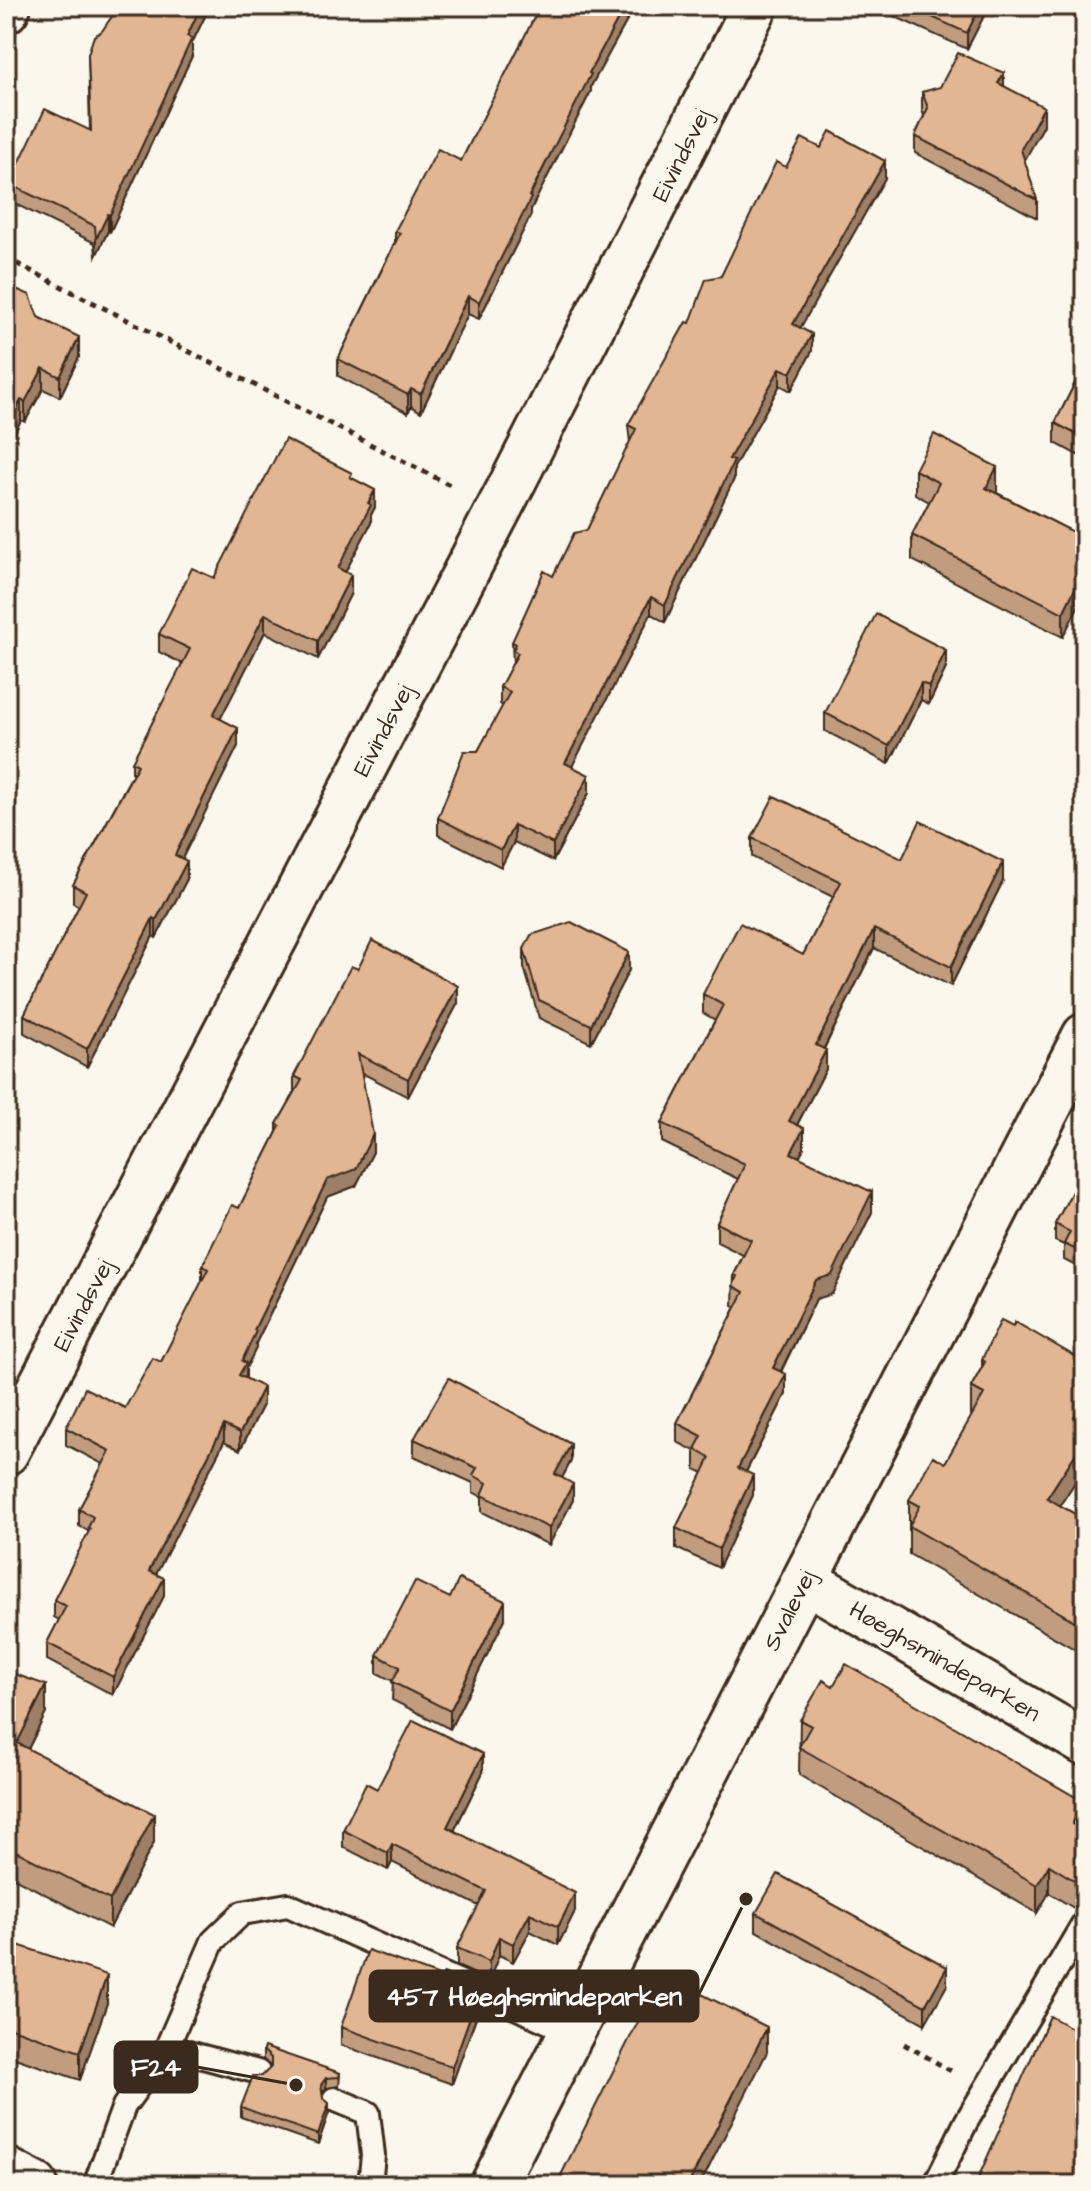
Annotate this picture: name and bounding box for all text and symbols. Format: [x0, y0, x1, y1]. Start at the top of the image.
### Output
street label: Eivindsvej [644, 103, 720, 208]
street label: Eivindsvej [345, 678, 423, 783]
street label: Eivindsvej [45, 1253, 123, 1358]
street label: Svalevej [755, 1564, 825, 1657]
street label: Høeghsmindeparken [842, 1593, 1046, 1731]
callout: 457 Høeghsmindeparken [370, 1971, 698, 2021]
text: 457 Høeghsmindeparken [386, 1979, 682, 2018]
callout: F24 [115, 2042, 197, 2092]
text: F24 [131, 2050, 182, 2086]

